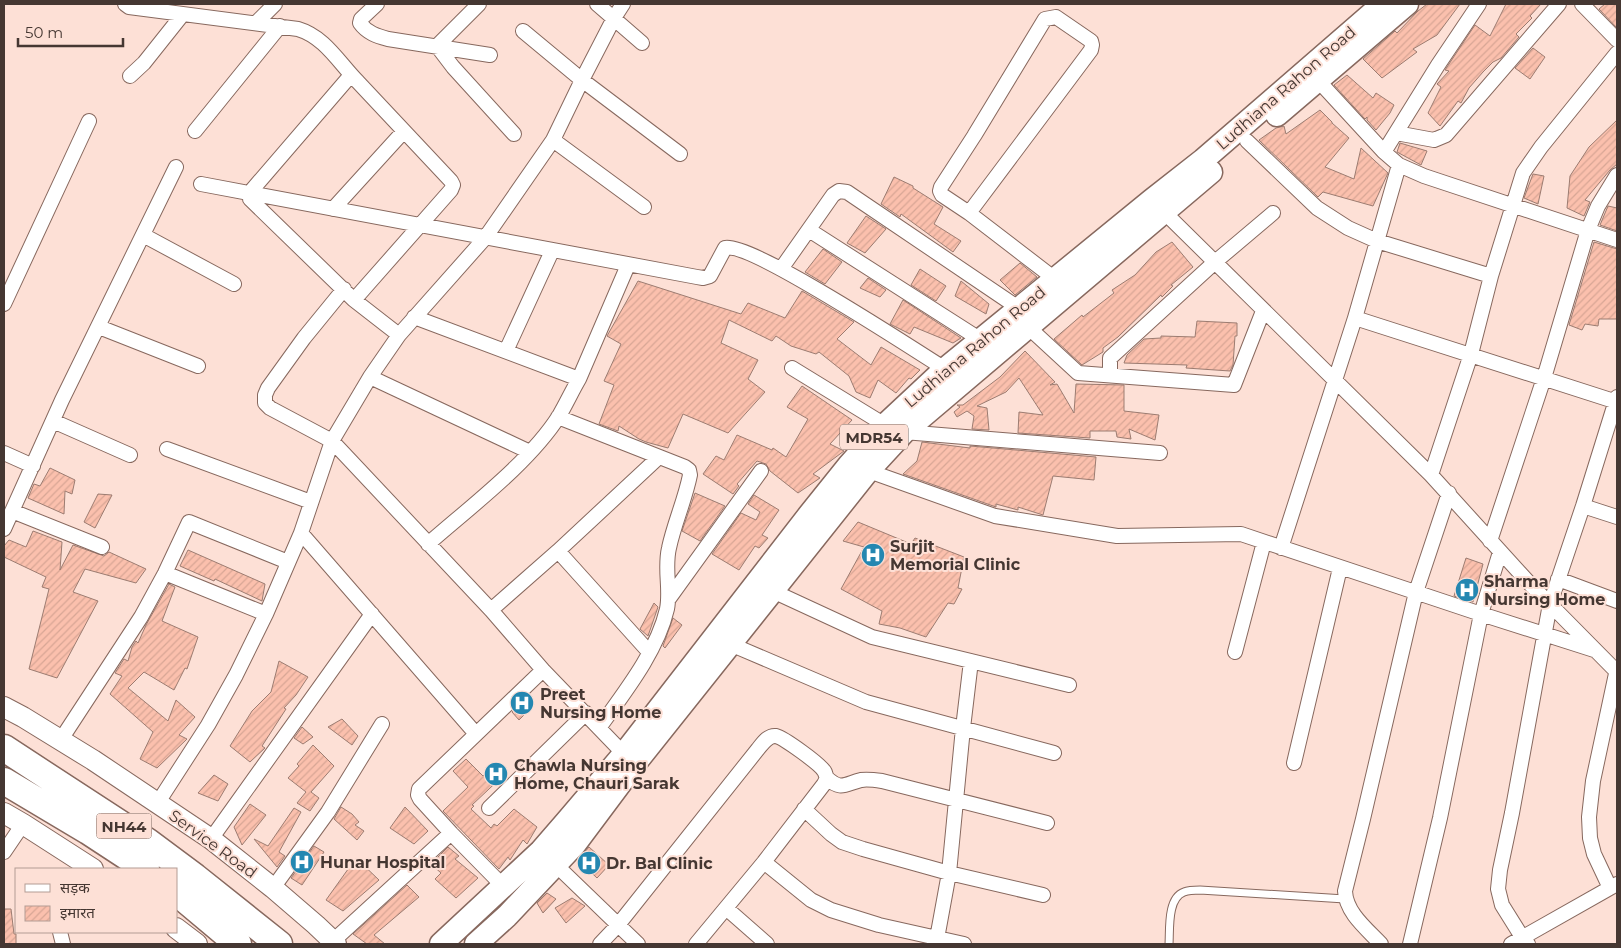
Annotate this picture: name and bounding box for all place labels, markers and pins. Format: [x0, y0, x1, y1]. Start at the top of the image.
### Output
place label: Surjit Memorial Clinic [890, 537, 1021, 574]
hospital icon: Surjit Memorial Clinic [860, 542, 886, 568]
place label: Sharma Nursing Home [1484, 572, 1605, 609]
hospital icon: Sharma Nursing Home [1454, 577, 1480, 603]
place label: Preet Nursing Home [540, 685, 661, 722]
hospital icon: Preet Nursing Home [509, 690, 535, 716]
place label: Chawla Nursing Home, Chauri Sarak [514, 756, 680, 793]
hospital icon: Chawla Nursing Home, Chauri Sarak [483, 761, 509, 787]
hospital icon: Hunar Hospital [289, 849, 315, 875]
hospital icon: Dr. Bal Clinic [576, 850, 602, 876]
place label: Hunar Hospital [320, 853, 445, 872]
place label: Dr. Bal Clinic [606, 854, 713, 873]

